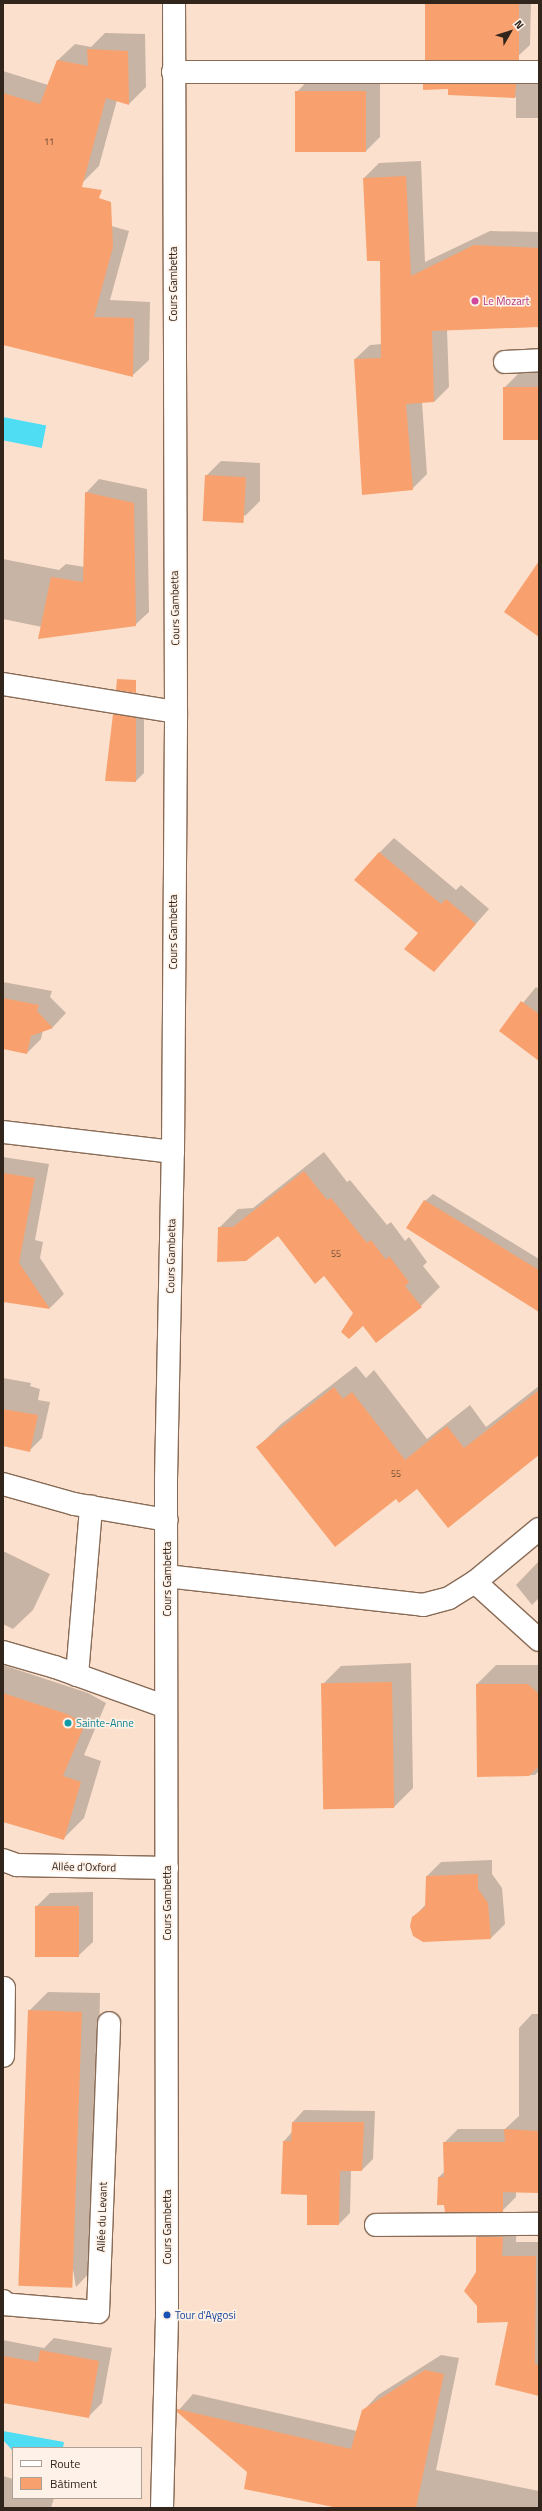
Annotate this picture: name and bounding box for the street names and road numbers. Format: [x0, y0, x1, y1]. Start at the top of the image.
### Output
street label: Cours Gambetta [166, 247, 180, 321]
street label: Cours Gambetta [168, 570, 182, 646]
street label: Cours Gambetta [166, 895, 180, 969]
street label: Cours Gambetta [164, 1218, 178, 1294]
street label: Cours Gambetta [160, 1542, 174, 1616]
street label: Allée d'Oxford [52, 1860, 116, 1874]
street label: Cours Gambetta [160, 1866, 174, 1940]
street label: Allée du Levant [94, 2182, 110, 2252]
street label: Cours Gambetta [160, 2190, 174, 2264]

